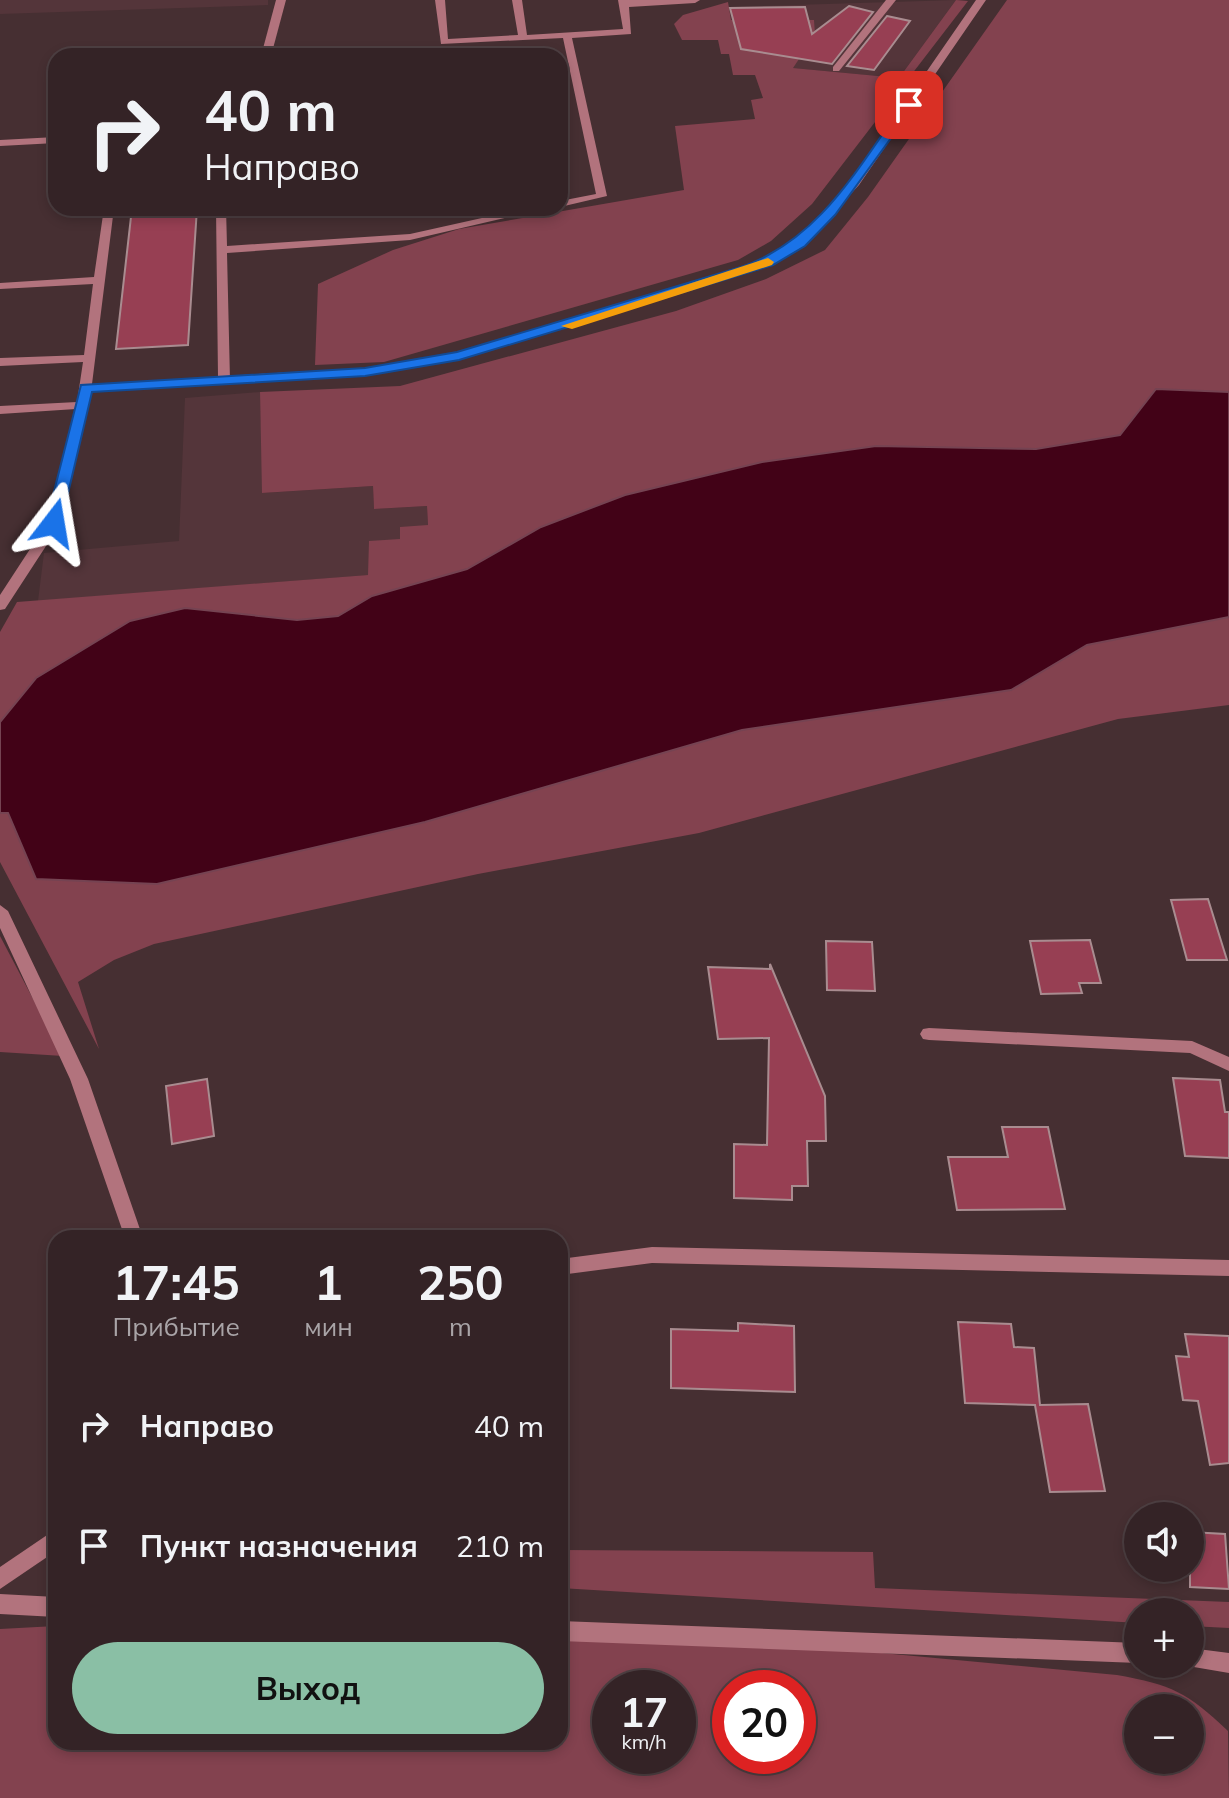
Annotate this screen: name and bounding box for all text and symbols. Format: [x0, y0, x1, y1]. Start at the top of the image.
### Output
pin [875, 71, 943, 139]
text: 40 m [204, 75, 337, 145]
icon: right [72, 80, 176, 184]
icon: arrive [887, 83, 931, 127]
text: Направо [204, 144, 360, 189]
position arrow [12, 481, 96, 565]
text: 17:45 [113, 1252, 240, 1312]
text: 1 [314, 1252, 343, 1312]
text: 250 [417, 1252, 504, 1312]
text: Прибытие [112, 1310, 240, 1343]
text: мин [304, 1310, 353, 1343]
text: m [449, 1310, 472, 1343]
icon: right [72, 1404, 116, 1448]
text: Направо [140, 1407, 274, 1445]
text: 40 m [474, 1407, 544, 1445]
map controls [1124, 1502, 1204, 1774]
button: sound [1124, 1502, 1204, 1582]
icon: arrive [72, 1524, 116, 1568]
text: Пункт назначения [140, 1527, 418, 1565]
text: 210 m [456, 1527, 544, 1565]
button: + [1124, 1598, 1204, 1678]
button: Выход [72, 1642, 544, 1734]
speed limit sign: 20 [712, 1670, 816, 1774]
text: 17 [620, 1687, 668, 1737]
button: − [1124, 1694, 1204, 1774]
text: km/h [621, 1729, 667, 1754]

